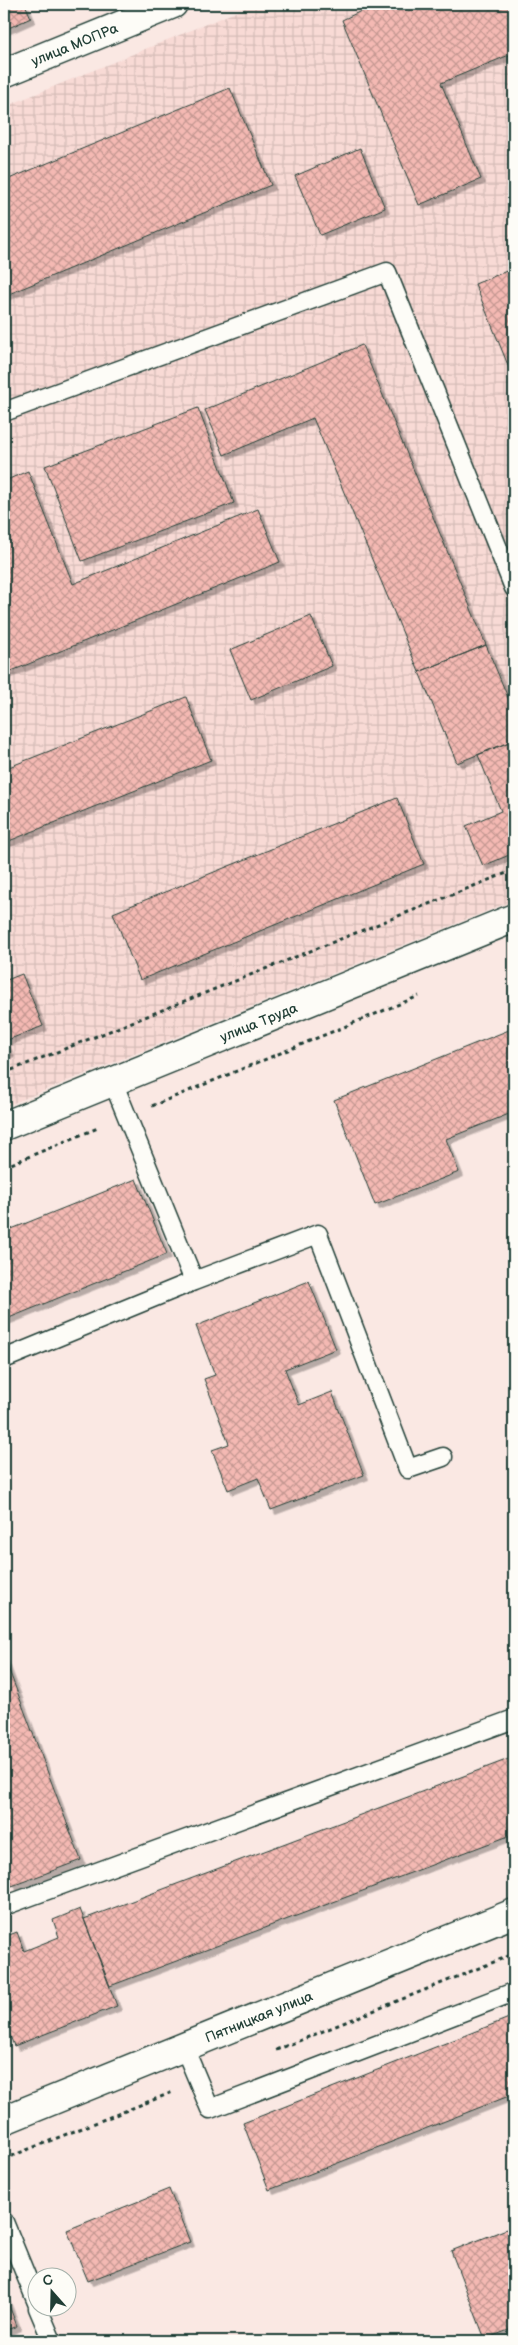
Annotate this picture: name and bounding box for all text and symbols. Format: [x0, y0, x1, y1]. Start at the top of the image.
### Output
street label: улица МОПРа [29, 19, 121, 70]
street label: улица Труда [218, 999, 300, 1045]
street label: Пятницкая улица [203, 1987, 316, 2046]
north arrow [28, 2268, 78, 2318]
text: С [40, 2271, 55, 2290]

